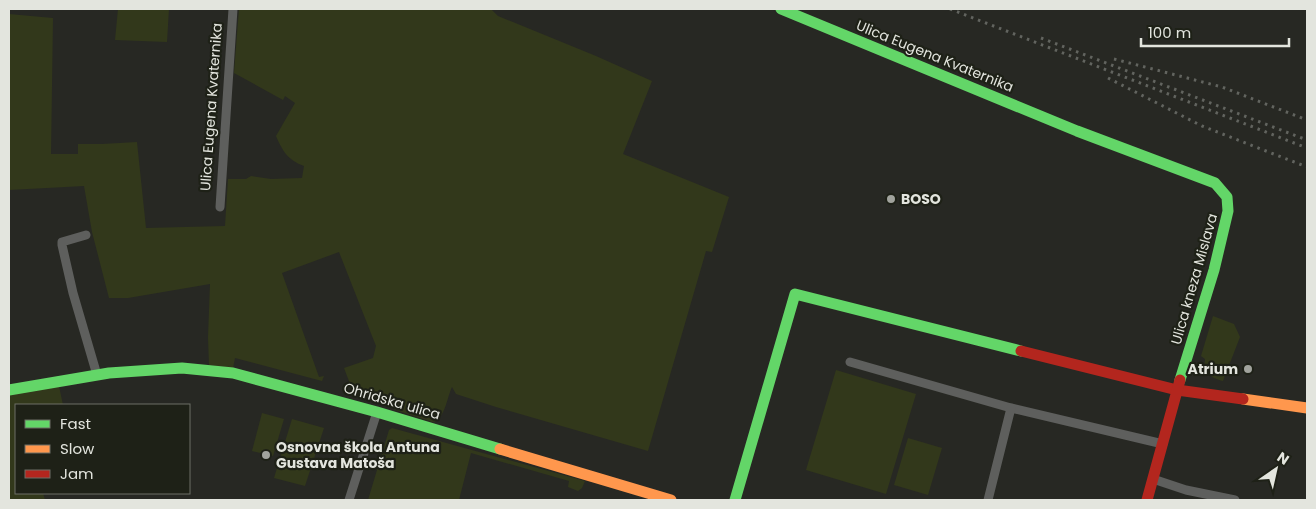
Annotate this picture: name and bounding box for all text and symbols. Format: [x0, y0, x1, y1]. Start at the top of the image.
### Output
street label: Ulica Eugena Kvaternika [853, 15, 1017, 97]
scale bar [1141, 15, 1288, 47]
street label: Ulica Eugena Kvaternika [195, 22, 227, 192]
text: 100 m [1148, 22, 1191, 43]
place label: BOSO [901, 189, 941, 209]
marker: BOSO [885, 193, 897, 205]
street label: Ulica kneza Mislava [1166, 211, 1222, 347]
place label: Atrium [1188, 359, 1238, 379]
marker: Atrium [1242, 363, 1254, 375]
street label: Ohridska ulica [341, 378, 443, 424]
legend [15, 404, 190, 494]
text: Fast [60, 413, 91, 434]
place label: Osnovna škola Antuna Gustava Matoša [276, 437, 440, 473]
text: Slow [60, 438, 95, 459]
north arrow [1251, 444, 1301, 494]
text: N [1273, 447, 1293, 469]
marker: Osnovna škola Antuna Gustava Matoša [260, 449, 272, 461]
text: Jam [60, 463, 94, 484]

